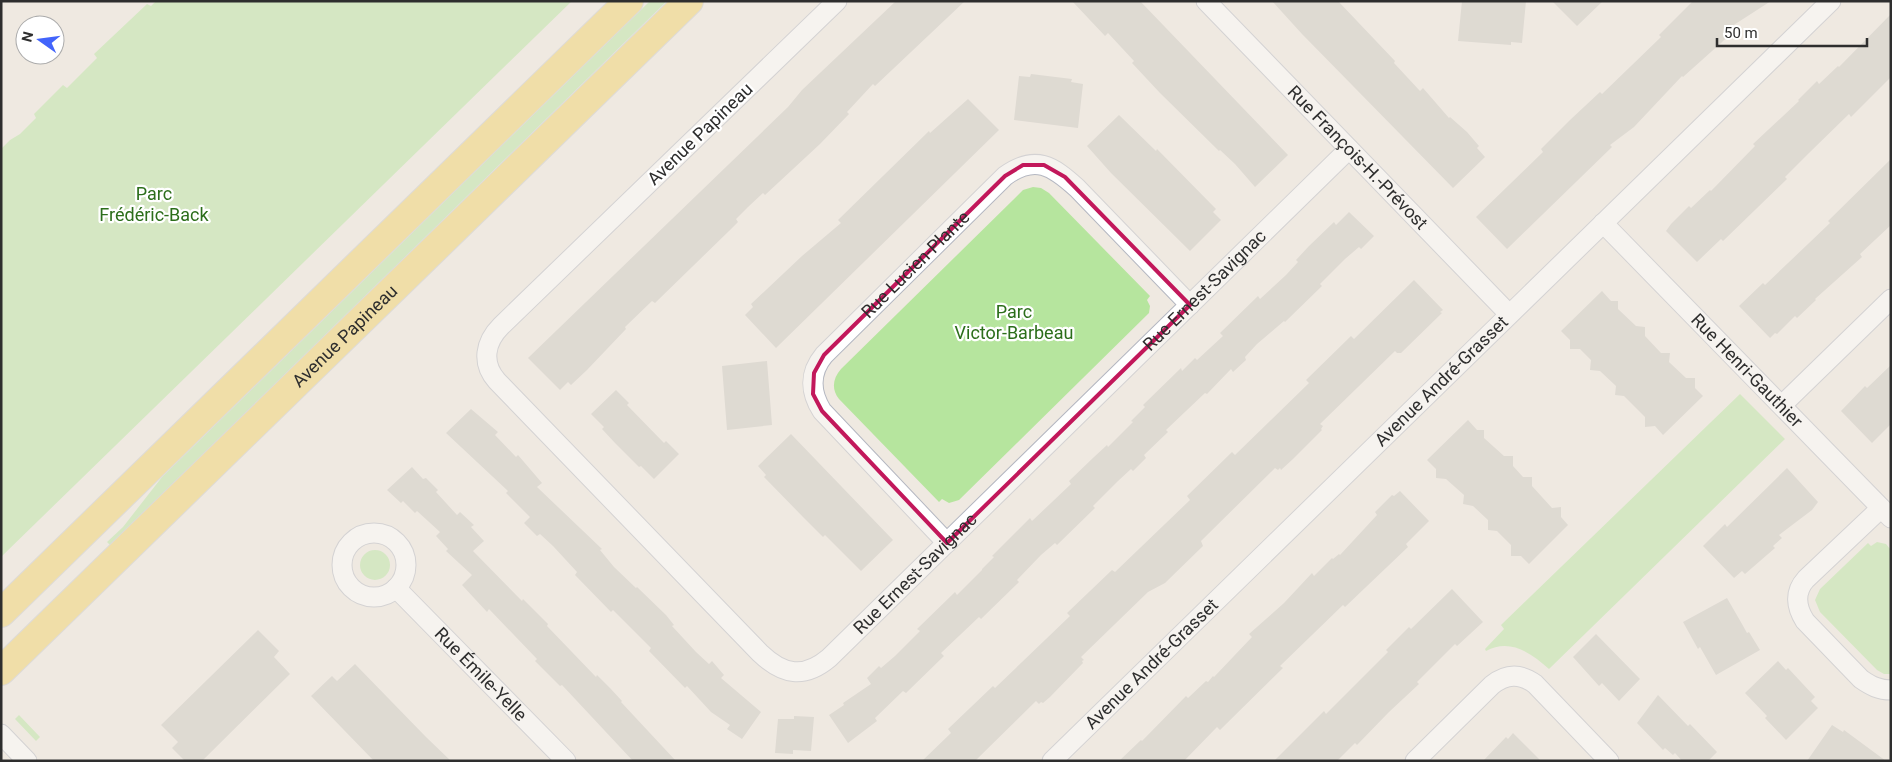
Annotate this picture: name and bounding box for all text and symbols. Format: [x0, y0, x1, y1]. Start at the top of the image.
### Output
north arrow [15, 15, 65, 65]
scale bar [1717, 15, 1867, 47]
text: 50 m [1724, 24, 1758, 42]
text: N [18, 30, 36, 44]
street label: Avenue Papineau [643, 78, 757, 189]
street label: Rue François-H.-Prévost [1284, 81, 1432, 234]
park label: Parc Frédéric-Back [99, 183, 210, 225]
street label: Rue Lucien-Plante [857, 206, 974, 322]
street label: Rue Ernest-Savignac [1138, 225, 1270, 355]
street label: Avenue Papineau [288, 280, 401, 391]
park label: Parc Victor-Barbeau [955, 301, 1073, 343]
street label: Rue Henri-Gauthier [1687, 309, 1807, 431]
street label: Avenue André-Grasset [1370, 311, 1512, 450]
street label: Rue Ernest-Savignac [849, 508, 981, 638]
street label: Avenue André-Grasset [1080, 594, 1222, 733]
street label: Rue Émile-Yelle [431, 623, 532, 725]

